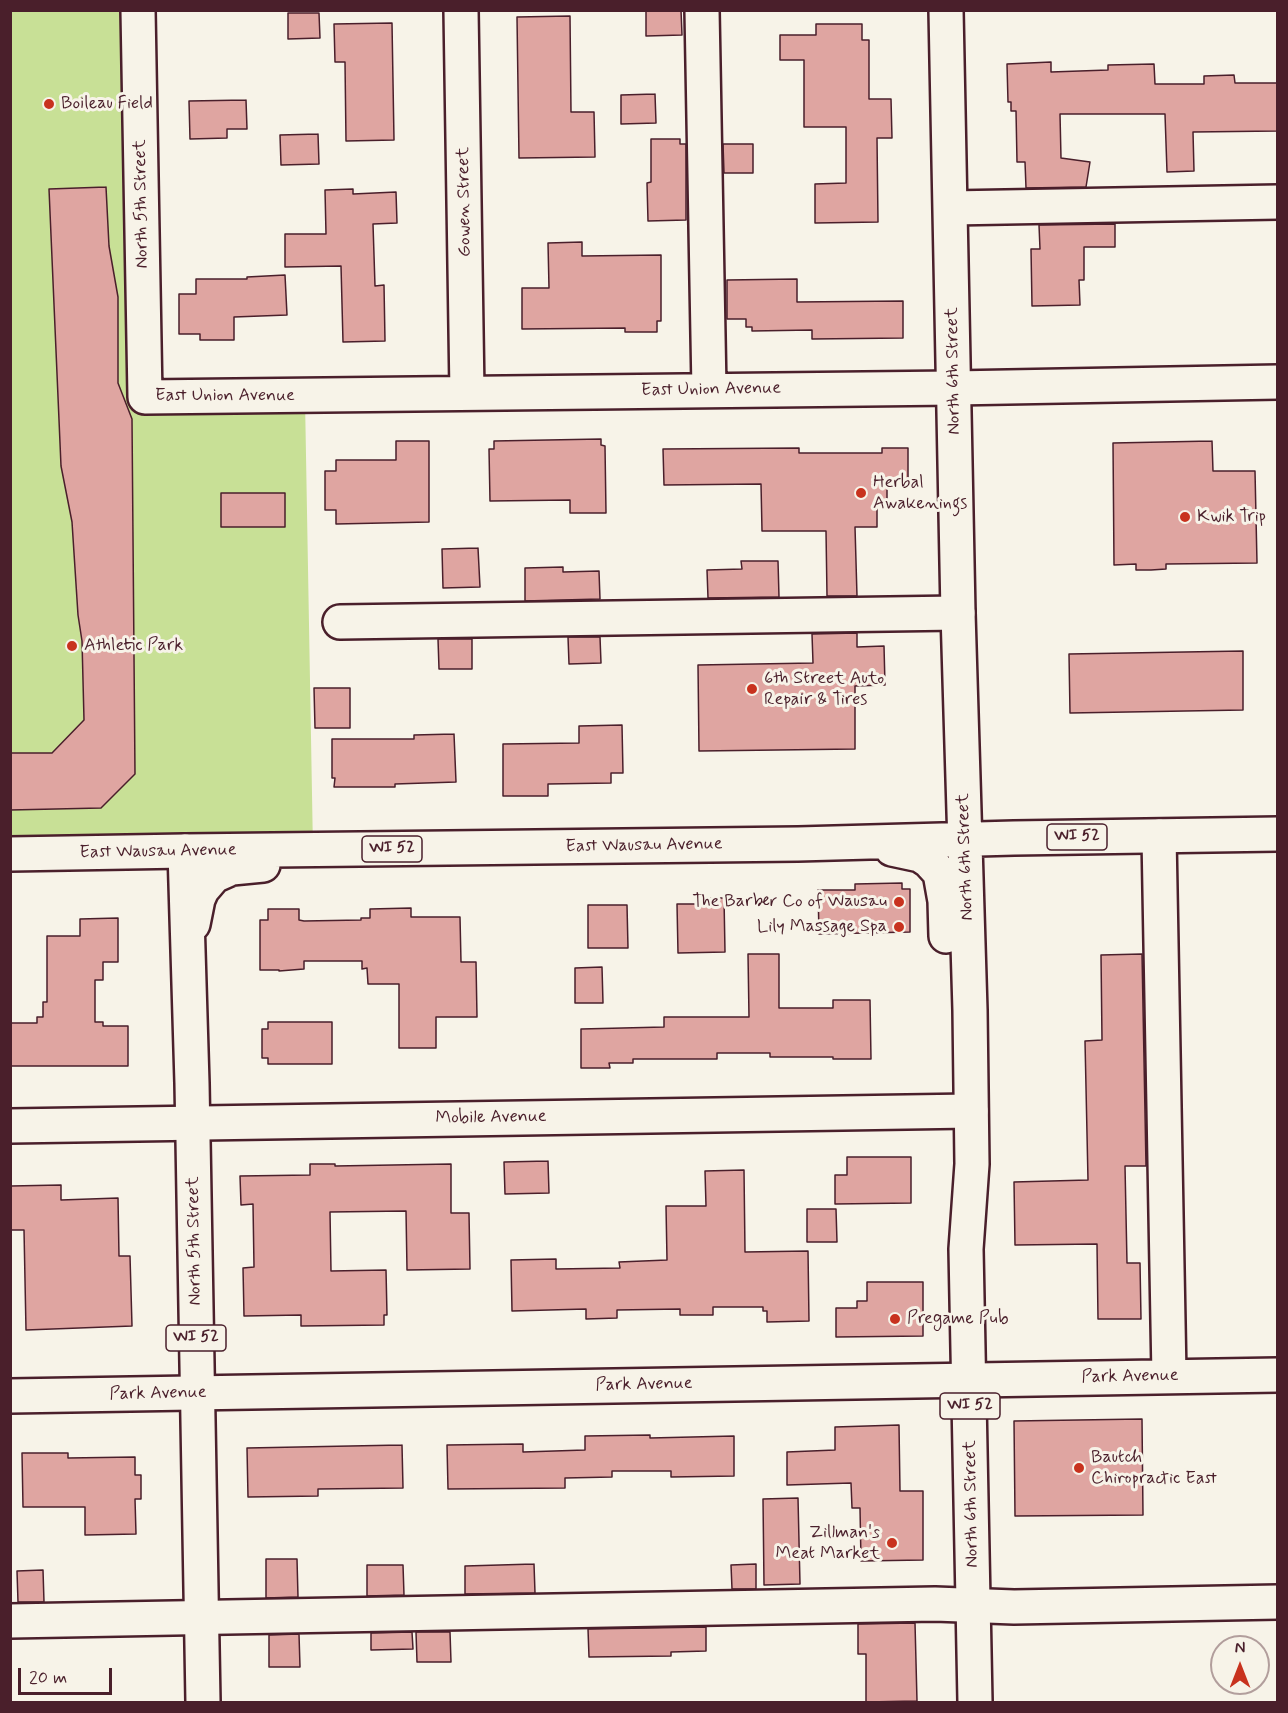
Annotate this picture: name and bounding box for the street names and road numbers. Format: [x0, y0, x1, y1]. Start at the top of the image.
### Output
street label: North 5th Street [130, 139, 154, 269]
street label: Gowen Street [453, 147, 477, 257]
street label: North 6th Street [942, 307, 966, 435]
street label: East Union Avenue [641, 378, 781, 402]
street label: East Union Avenue [155, 385, 295, 407]
street label: North 6th Street [953, 793, 979, 921]
road number: WI 52 [1047, 824, 1107, 850]
street label: East Wausau Avenue [565, 834, 723, 858]
road number: WI 52 [362, 836, 422, 862]
street label: East Wausau Avenue [79, 840, 237, 864]
street label: Mobile Avenue [435, 1106, 547, 1130]
street label: North 5th Street [183, 1176, 207, 1306]
road number: WI 52 [166, 1325, 226, 1351]
street label: Park Avenue [1081, 1365, 1179, 1389]
street label: Park Avenue [595, 1373, 693, 1397]
street label: Park Avenue [109, 1382, 207, 1406]
road number: WI 52 [940, 1393, 1000, 1419]
street label: North 6th Street [960, 1440, 984, 1568]

